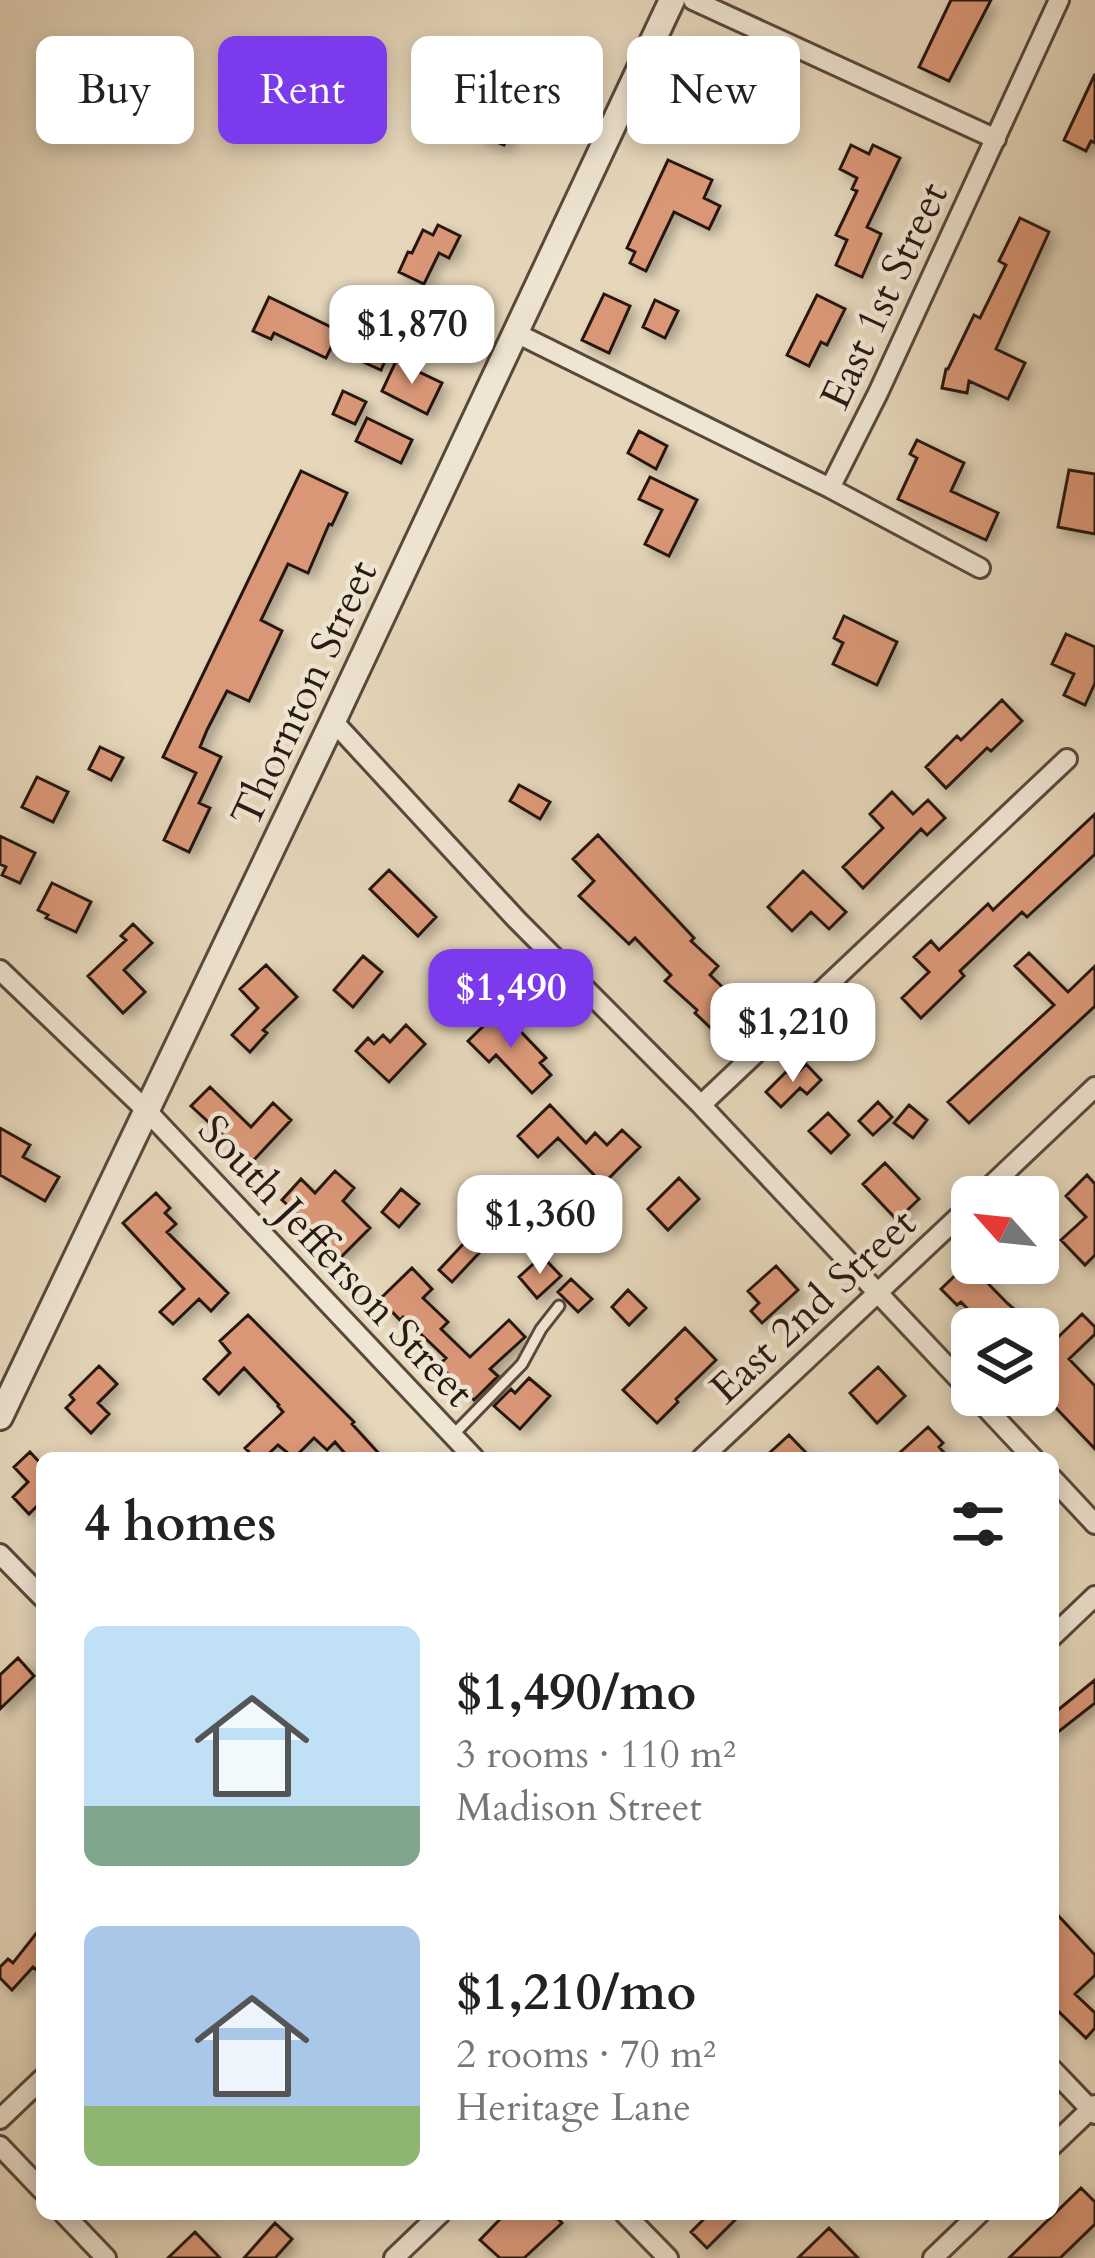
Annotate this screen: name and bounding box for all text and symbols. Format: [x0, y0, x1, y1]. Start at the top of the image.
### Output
chip: Buy [36, 36, 194, 144]
chip: Rent [218, 36, 387, 144]
chip: Filters [411, 36, 603, 144]
chip: New [627, 36, 800, 144]
street label: East 1st Street [807, 173, 962, 418]
pin: $1,870 [314, 285, 510, 387]
text: $1,870 [356, 297, 468, 350]
street label: Thornton Street [218, 551, 391, 836]
pin: $1,490 [413, 949, 609, 1051]
text: $1,490 [455, 961, 567, 1014]
pin: $1,210 [695, 983, 891, 1085]
text: $1,210 [737, 995, 849, 1048]
street label: South Jefferson Street [185, 1103, 486, 1420]
pin: $1,360 [442, 1175, 638, 1277]
north arrow [951, 1176, 1059, 1284]
map controls [951, 1176, 1059, 1416]
text: $1,360 [484, 1187, 596, 1240]
street label: East 2nd Street [698, 1196, 929, 1417]
button: layers [951, 1308, 1059, 1416]
text: 4 homes [84, 1489, 276, 1559]
icon: filters [945, 1491, 1011, 1557]
text: $1,490/mo [456, 1658, 696, 1728]
icon: home [180, 1674, 324, 1818]
text: 3 rooms · 110 m² [456, 1728, 736, 1781]
text: Madison Street [456, 1781, 702, 1834]
text: $1,210/mo [456, 1958, 696, 2028]
icon: home [180, 1974, 324, 2118]
text: 2 rooms · 70 m² [456, 2028, 716, 2081]
text: Heritage Lane [456, 2081, 691, 2134]

